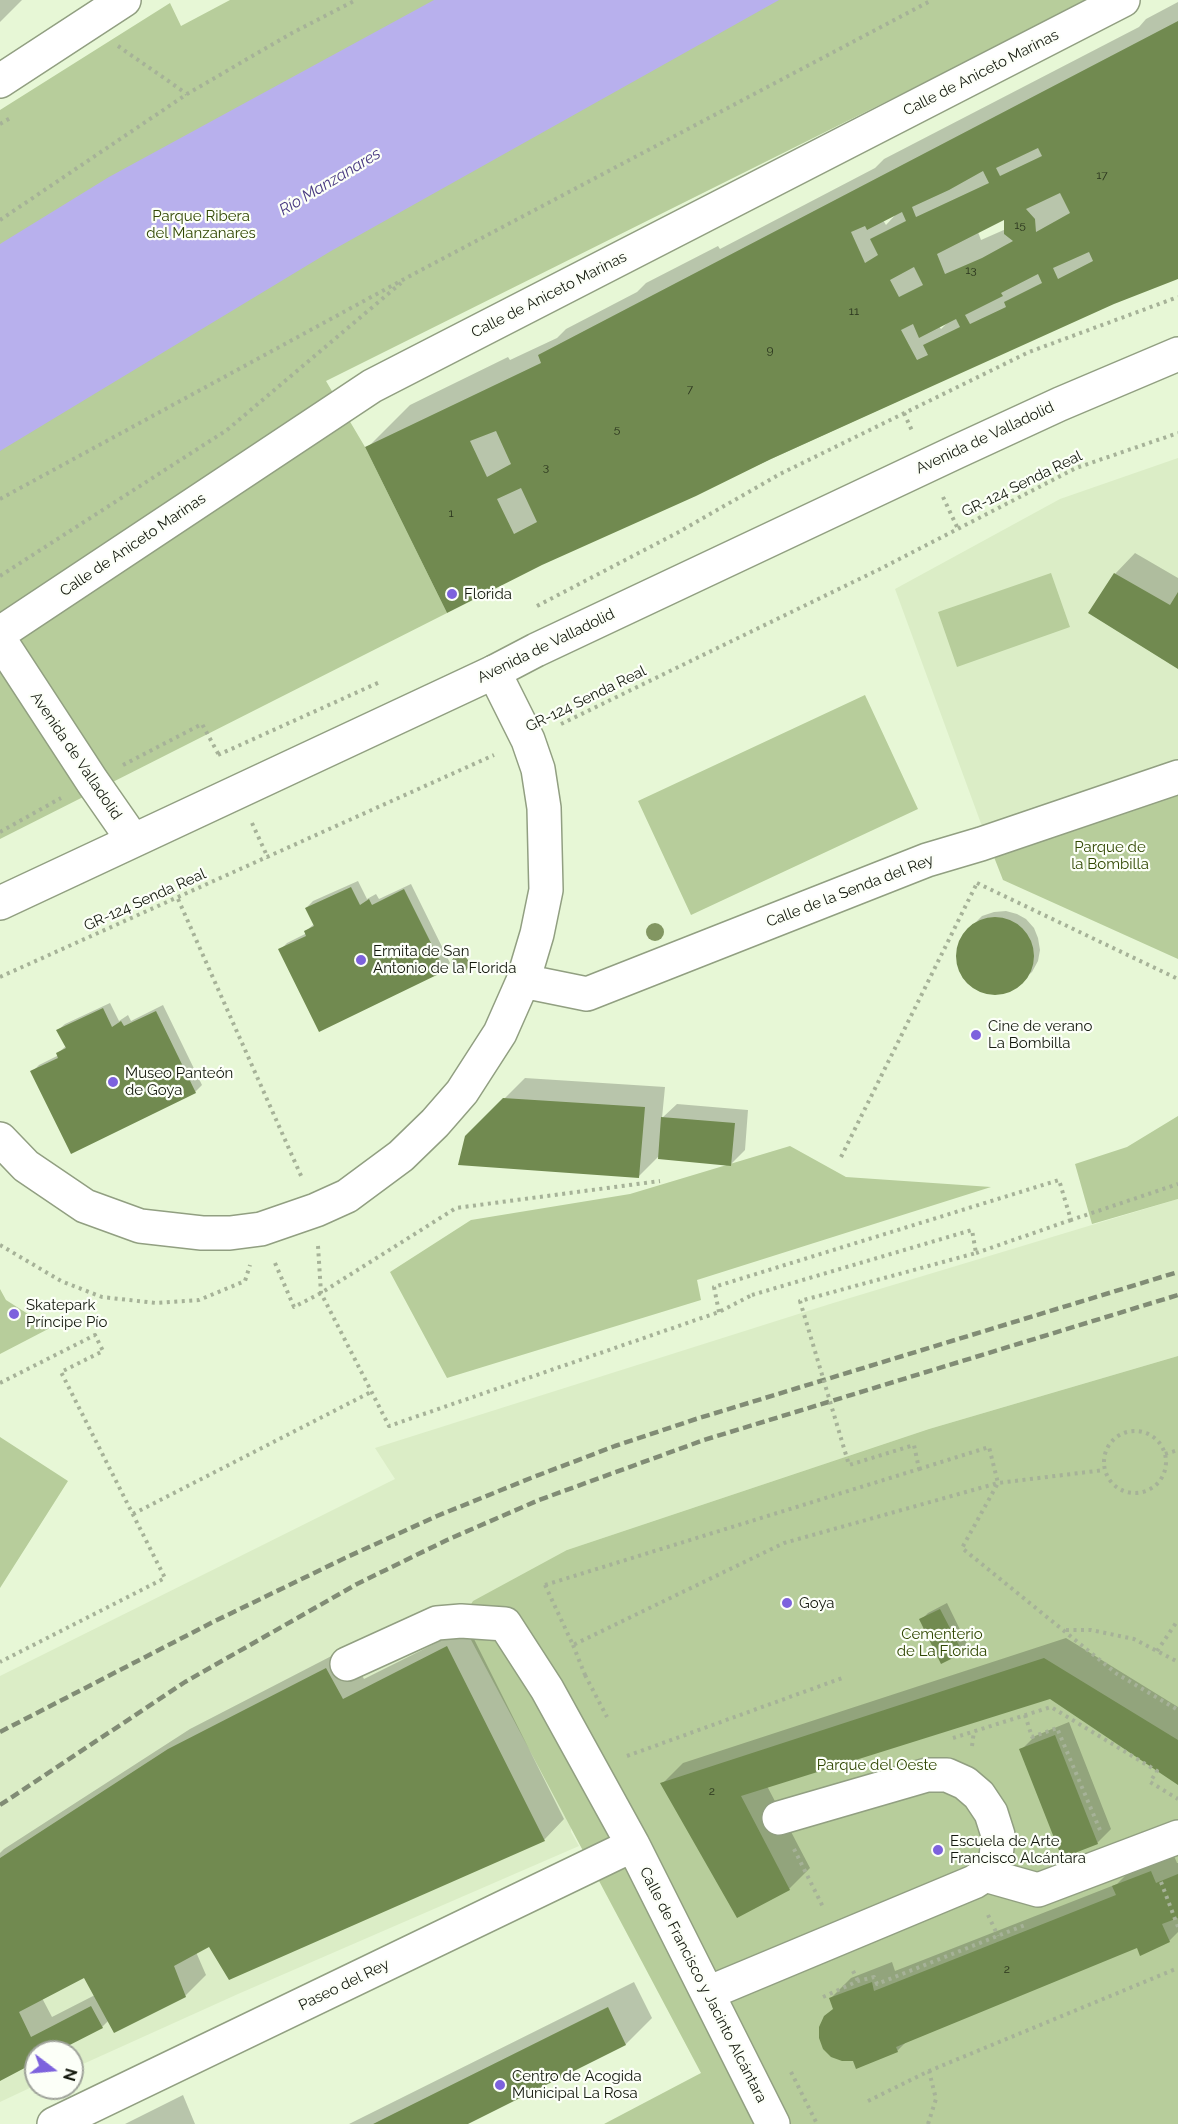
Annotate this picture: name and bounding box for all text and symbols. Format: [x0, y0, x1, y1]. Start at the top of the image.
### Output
street label: Calle de Aniceto Marinas [900, 26, 1062, 120]
water label: Río Manzanares [276, 144, 384, 220]
house number: 17 [1096, 168, 1108, 182]
park label: Parque Ribera del Manzanares [146, 207, 256, 242]
house number: 15 [1014, 218, 1026, 232]
street label: Calle de Aniceto Marinas [468, 248, 630, 342]
house number: 13 [965, 263, 977, 277]
house number: 11 [849, 304, 859, 318]
house number: 9 [766, 343, 774, 357]
house number: 7 [687, 382, 693, 396]
street label: Avenida de Valladolid [913, 398, 1057, 478]
house number: 5 [614, 422, 620, 436]
street label: GR-124 Senda Real [959, 447, 1085, 521]
house number: 3 [543, 460, 549, 474]
street label: Calle de Aniceto Marinas [57, 489, 209, 601]
house number: 1 [448, 506, 454, 520]
place label: Florida [464, 585, 512, 603]
marker: Florida [445, 587, 459, 601]
street label: Avenida de Valladolid [474, 605, 618, 687]
street label: GR-124 Senda Real [523, 662, 649, 736]
street label: Avenida de Valladolid [27, 689, 125, 823]
park label: Parque de la Bombilla [1071, 838, 1149, 873]
street label: Calle de la Senda del Rey [764, 851, 936, 931]
street label: GR-124 Senda Real [81, 865, 209, 935]
place label: Ermita de San Antonio de la Florida [373, 942, 516, 977]
marker: Ermita de San Antonio de la Florida [354, 953, 368, 967]
place label: Cine de verano La Bombilla [988, 1017, 1093, 1052]
marker: Cine de verano La Bombilla [969, 1028, 983, 1042]
place label: Museo Panteón de Goya [125, 1064, 233, 1099]
marker: Museo Panteón de Goya [106, 1075, 120, 1089]
place label: Skatepark Príncipe Pío [26, 1296, 108, 1331]
marker: Skatepark Príncipe Pío [7, 1307, 21, 1321]
place label: Goya [799, 1594, 834, 1612]
marker: Goya [780, 1596, 794, 1610]
park label: Cementerio de La Florida [897, 1625, 987, 1660]
park label: Parque del Oeste [817, 1756, 937, 1774]
house number: 2 [709, 1784, 715, 1798]
place label: Escuela de Arte Francisco Alcántara [950, 1832, 1086, 1867]
marker: Escuela de Arte Francisco Alcántara [931, 1843, 945, 1857]
street label: Calle de Francisco y Jacinto Alcántara [635, 1864, 771, 2106]
street label: Paseo del Rey [296, 1955, 392, 2015]
house number: 2 [1004, 1962, 1010, 1976]
north arrow [24, 2040, 84, 2100]
text: N [59, 2066, 81, 2083]
place label: Centro de Acogida Municipal La Rosa [512, 2067, 642, 2102]
marker: Centro de Acogida Municipal La Rosa [493, 2078, 507, 2092]

